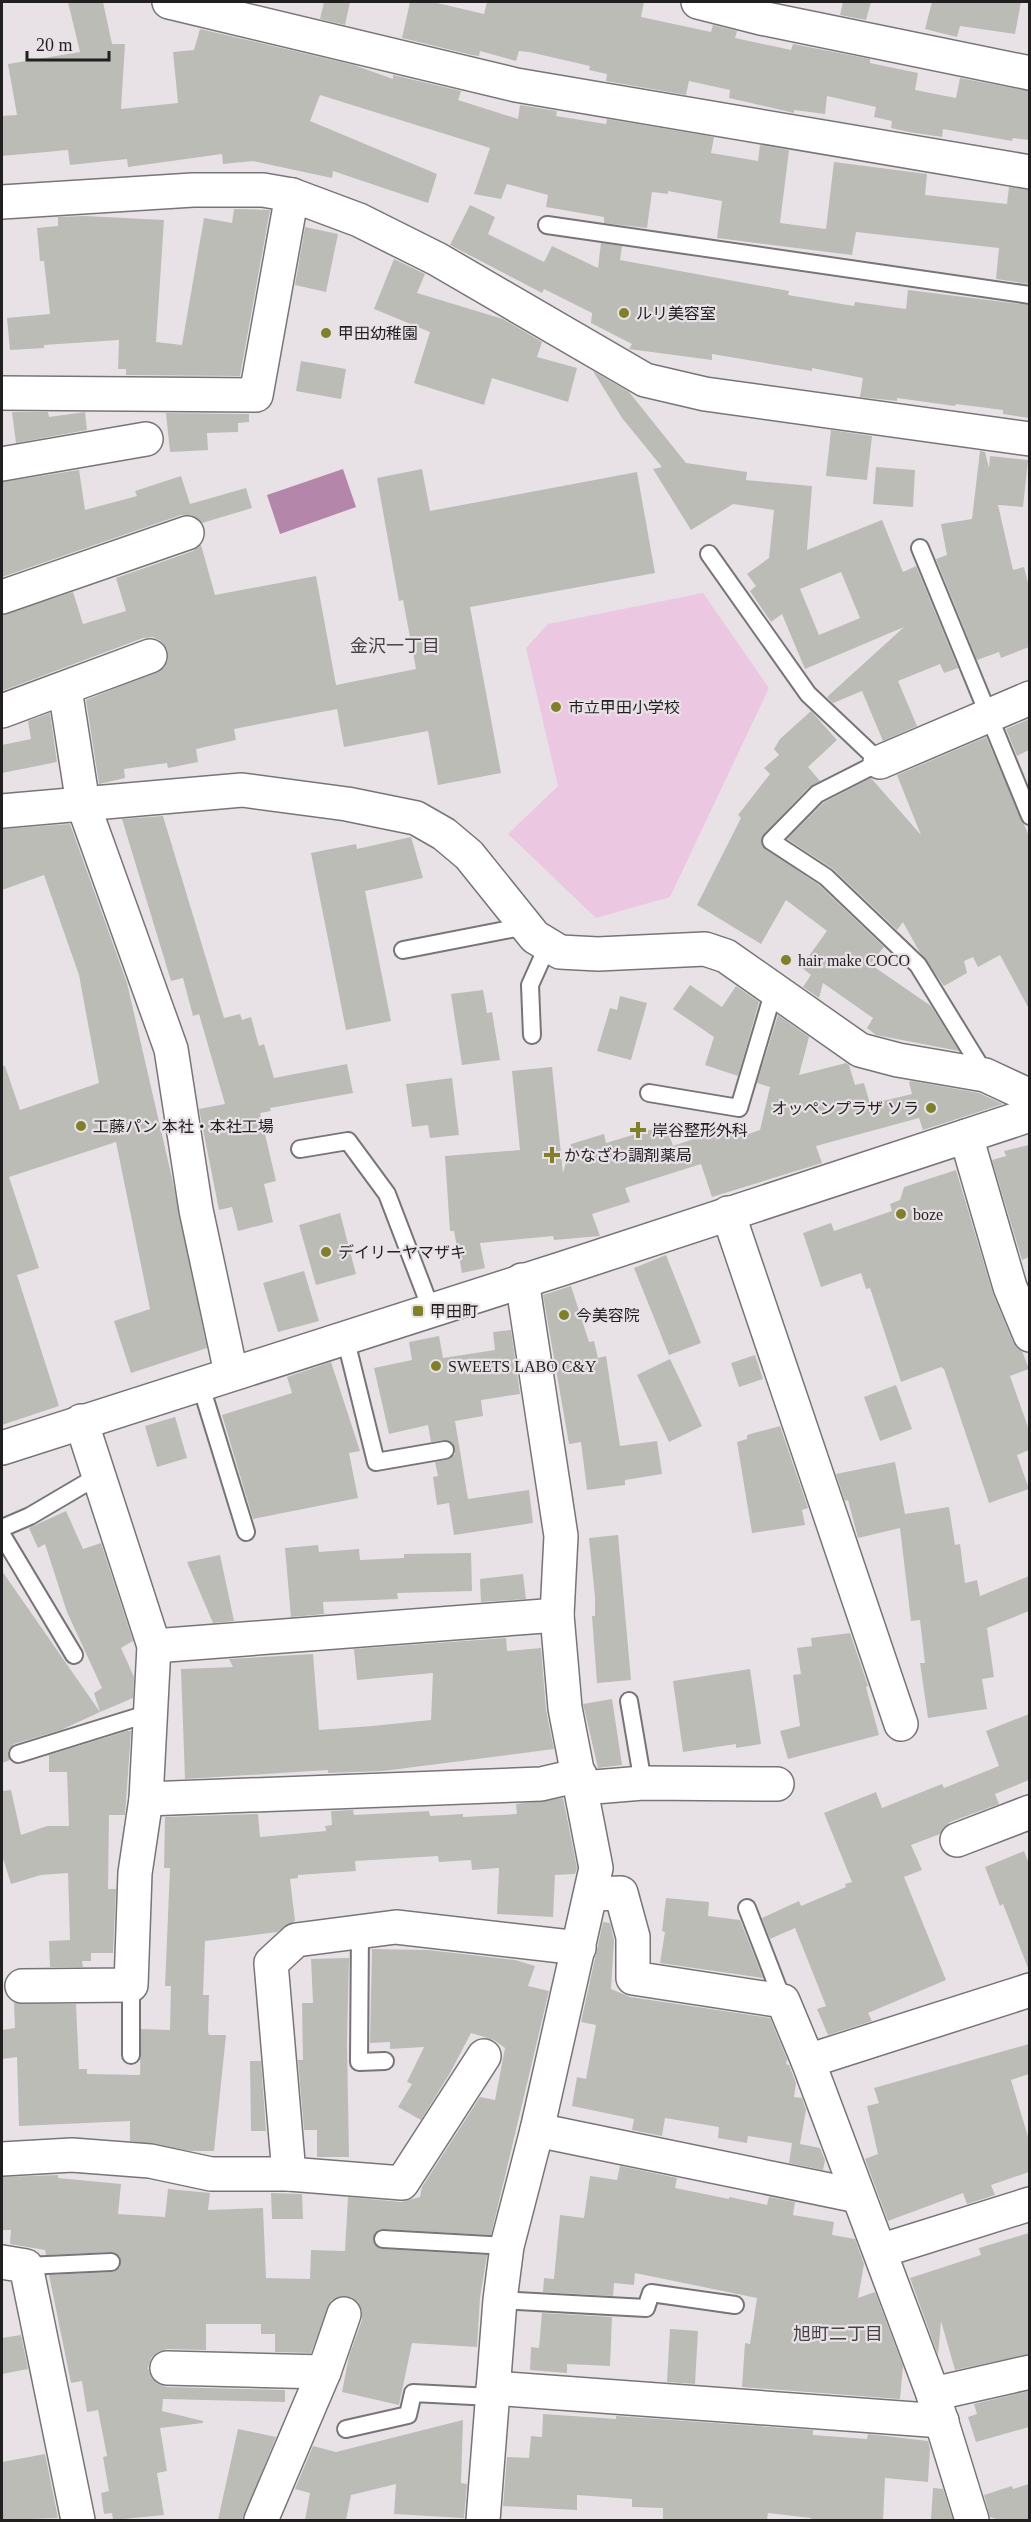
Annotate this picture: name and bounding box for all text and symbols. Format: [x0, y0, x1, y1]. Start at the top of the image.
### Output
scale bar [27, 24, 110, 62]
text: 20 m [36, 35, 73, 55]
place label: ルリ美容室 [636, 305, 716, 322]
marker: ルリ美容室 [617, 306, 631, 320]
place label: 甲田幼稚園 [338, 325, 418, 342]
marker: 甲田幼稚園 [319, 326, 333, 340]
district label: 金沢一丁目 [350, 636, 440, 656]
place label: 市立甲田小学校 [568, 699, 680, 716]
marker: 市立甲田小学校 [549, 700, 563, 714]
place label: hair make COCO [798, 952, 910, 969]
marker: hair make COCO [779, 953, 793, 967]
place label: オッペンプラザ ソラ [771, 1100, 919, 1117]
marker: オッペンプラザ ソラ [924, 1101, 938, 1115]
place label: 工藤パン 本社・本社工場 [93, 1118, 274, 1135]
marker: 工藤パン 本社・本社工場 [74, 1119, 88, 1133]
marker: 岸谷整形外科 [629, 1121, 647, 1139]
place label: 岸谷整形外科 [652, 1122, 748, 1139]
place label: かなざわ調剤薬局 [564, 1147, 692, 1164]
marker: かなざわ調剤薬局 [545, 1148, 559, 1162]
place label: boze [913, 1206, 943, 1223]
marker: boze [894, 1207, 908, 1221]
place label: デイリーヤマザキ [338, 1244, 466, 1261]
marker: デイリーヤマザキ [319, 1245, 333, 1259]
place label: 甲田町 [430, 1303, 478, 1320]
marker: 甲田町 [411, 1304, 425, 1318]
place label: 今美容院 [576, 1307, 640, 1324]
marker: 今美容院 [557, 1308, 571, 1322]
place label: SWEETS LABO C&Y [448, 1358, 597, 1375]
marker: SWEETS LABO C&Y [429, 1359, 443, 1373]
district label: 旭町二丁目 [793, 2324, 883, 2344]

